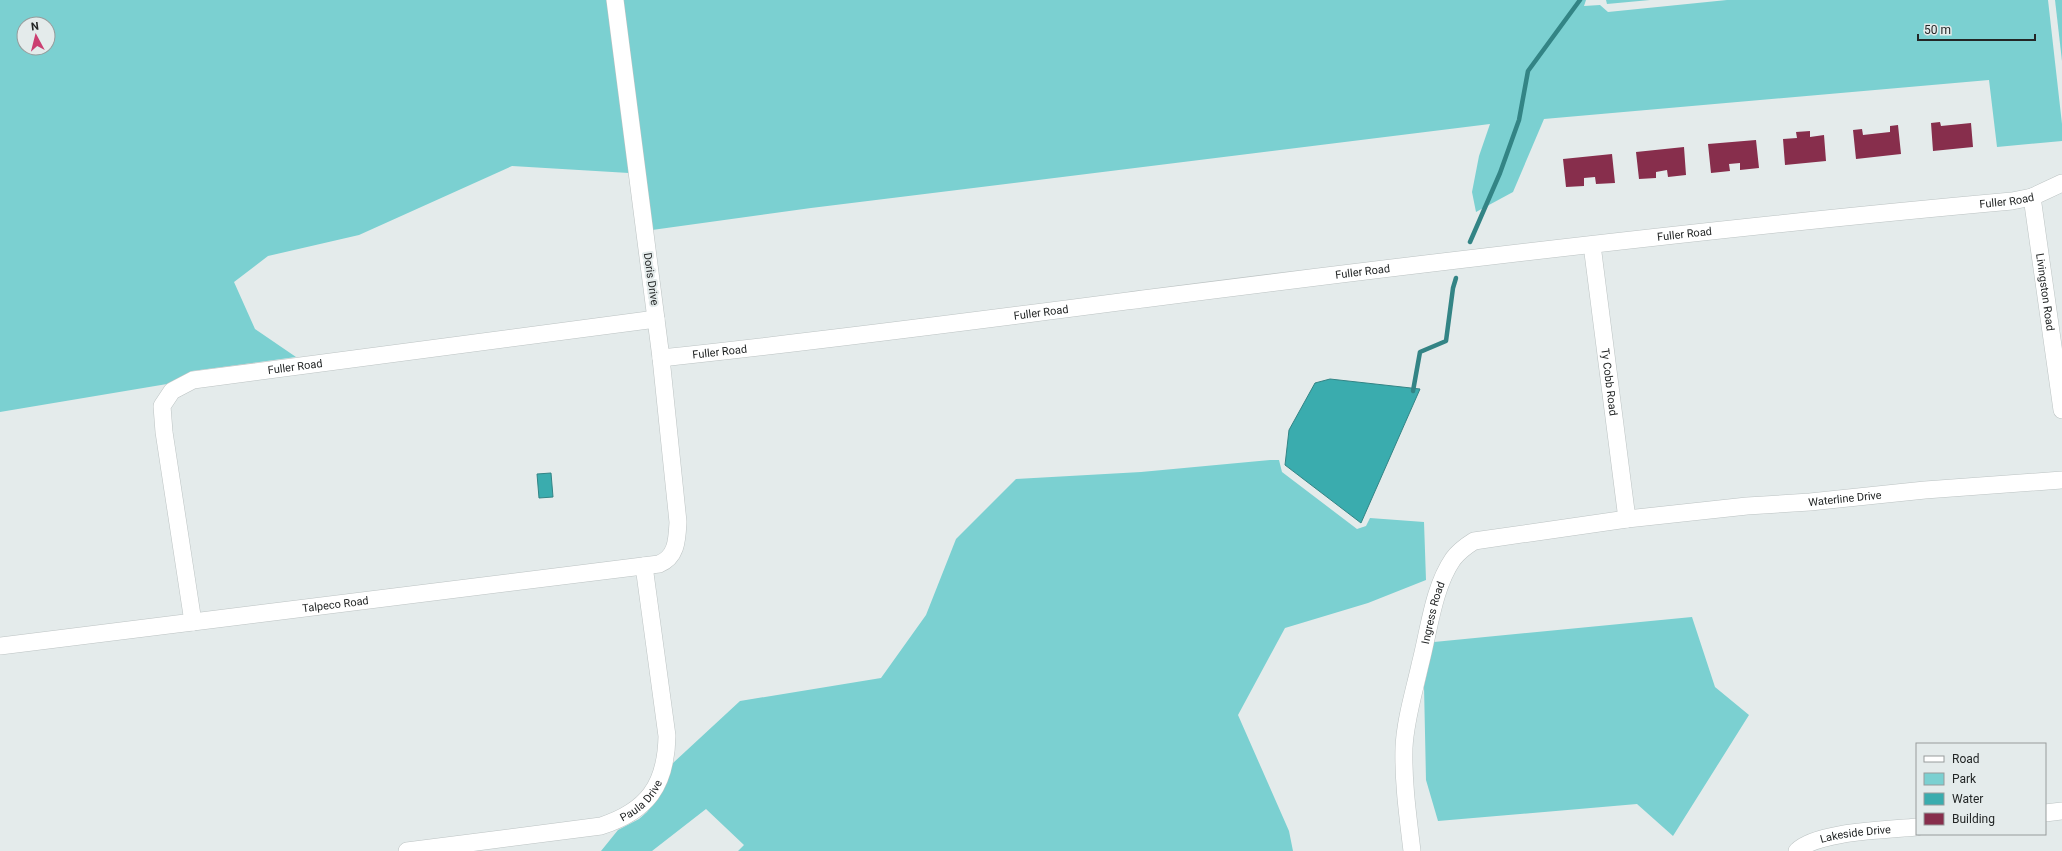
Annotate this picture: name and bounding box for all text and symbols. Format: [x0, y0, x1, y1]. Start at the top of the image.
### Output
north arrow [16, 16, 56, 56]
scale bar [1918, 16, 2035, 42]
text: N [30, 20, 40, 33]
text: 50 m [1924, 23, 1951, 37]
street label: Fuller Road [1979, 190, 2035, 210]
street label: Fuller Road [1656, 224, 1713, 243]
street label: Doris Drive [641, 252, 661, 306]
street label: Livingston Road [2033, 252, 2057, 332]
street label: Fuller Road [1335, 262, 1391, 281]
street label: Fuller Road [1013, 302, 1069, 322]
street label: Fuller Road [692, 342, 748, 361]
street label: Ty Cobb Road [1599, 347, 1620, 416]
street label: Fuller Road [267, 357, 323, 377]
street label: Waterline Drive [1808, 488, 1882, 509]
street label: Ingress Road [1419, 579, 1447, 645]
street label: Talpeco Road [302, 594, 369, 615]
legend [1916, 743, 2046, 835]
text: Road [1952, 752, 1980, 766]
text: Park [1952, 772, 1977, 786]
street label: Paula Drive [618, 777, 665, 824]
text: Water [1952, 792, 1983, 806]
text: Building [1952, 812, 1995, 826]
street label: Lakeside Drive [1819, 823, 1891, 845]

